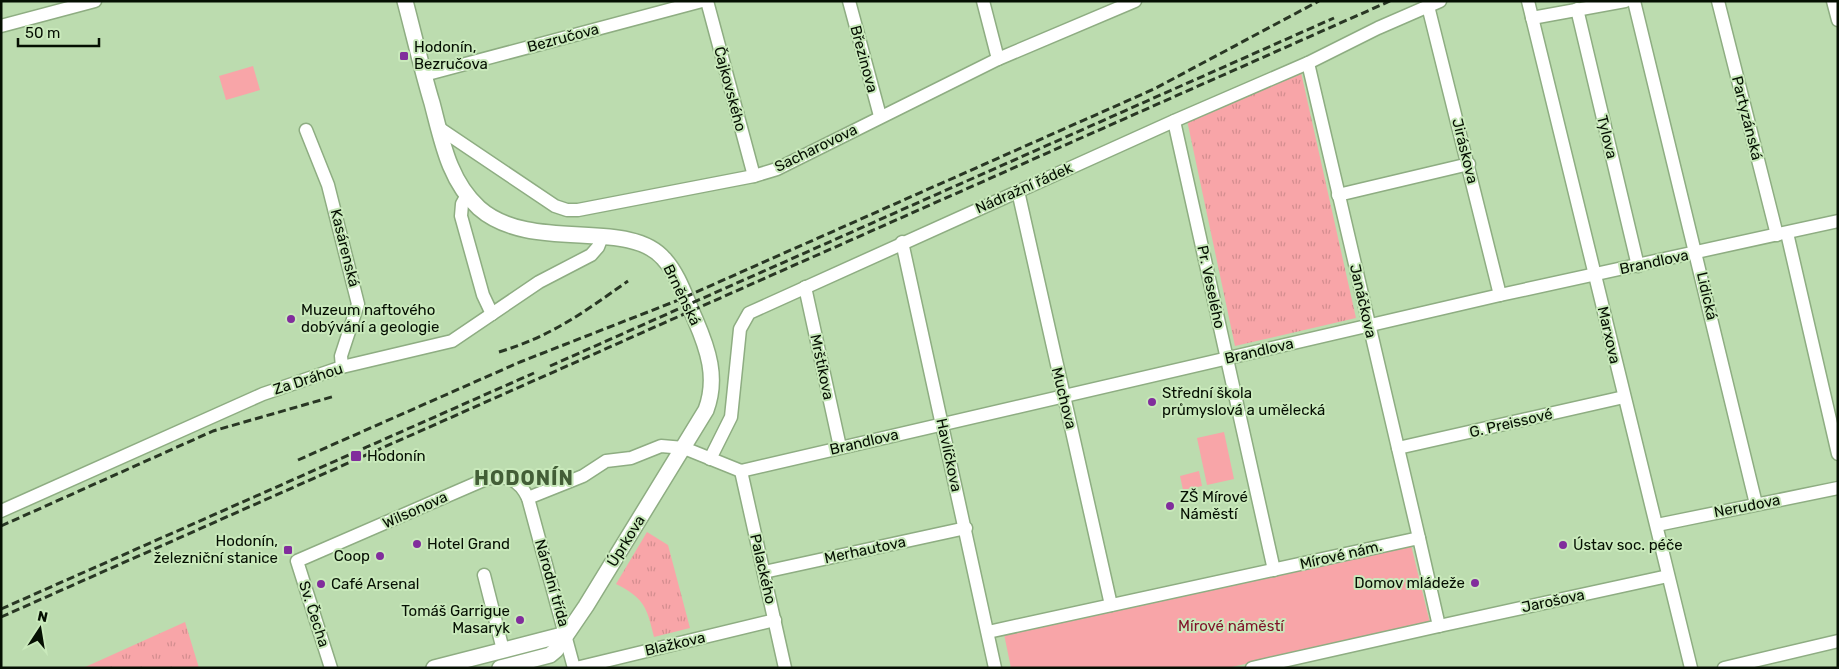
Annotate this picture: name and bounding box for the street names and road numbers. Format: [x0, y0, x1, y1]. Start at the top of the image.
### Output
street label: Bezručova [525, 20, 601, 56]
street label: Březinova [846, 23, 882, 95]
street label: Čajkovského [710, 45, 750, 133]
street label: Partyzánská [1728, 74, 1766, 162]
street label: Tylova [1593, 113, 1621, 161]
street label: Jiráskova [1448, 116, 1482, 186]
street label: Sacharovova [772, 120, 860, 176]
street label: Nádražní řádek [973, 158, 1076, 217]
street label: Kasárenská [327, 207, 363, 289]
street label: Pr. Veselého [1193, 244, 1229, 330]
street label: Brandlova [1618, 246, 1690, 278]
street label: Brněnská [659, 261, 705, 329]
street label: Janáčkova [1346, 262, 1380, 340]
street label: Lidická [1693, 270, 1721, 322]
street label: Marxova [1594, 305, 1624, 365]
street label: Mrštíkova [806, 332, 838, 402]
street label: Brandlova [1223, 334, 1295, 368]
street label: Za Dráhou [271, 359, 345, 399]
street label: Muchova [1048, 365, 1080, 431]
street label: G. Preissové [1468, 405, 1554, 441]
street label: Havlíčkova [932, 417, 966, 493]
street label: Brandlova [828, 425, 900, 459]
street label: Wilsonova [380, 488, 450, 532]
street label: Nerudova [1712, 491, 1782, 521]
street label: Úprkova [603, 512, 649, 570]
street label: Palackého [746, 532, 780, 606]
street label: Merhautova [823, 533, 907, 567]
street label: Národní třída [531, 537, 573, 629]
street label: Mírové nám. [1298, 537, 1384, 573]
street label: Sv. Čecha [295, 579, 333, 649]
street label: Jarošova [1520, 586, 1586, 616]
street label: Blažkova [643, 628, 707, 660]

